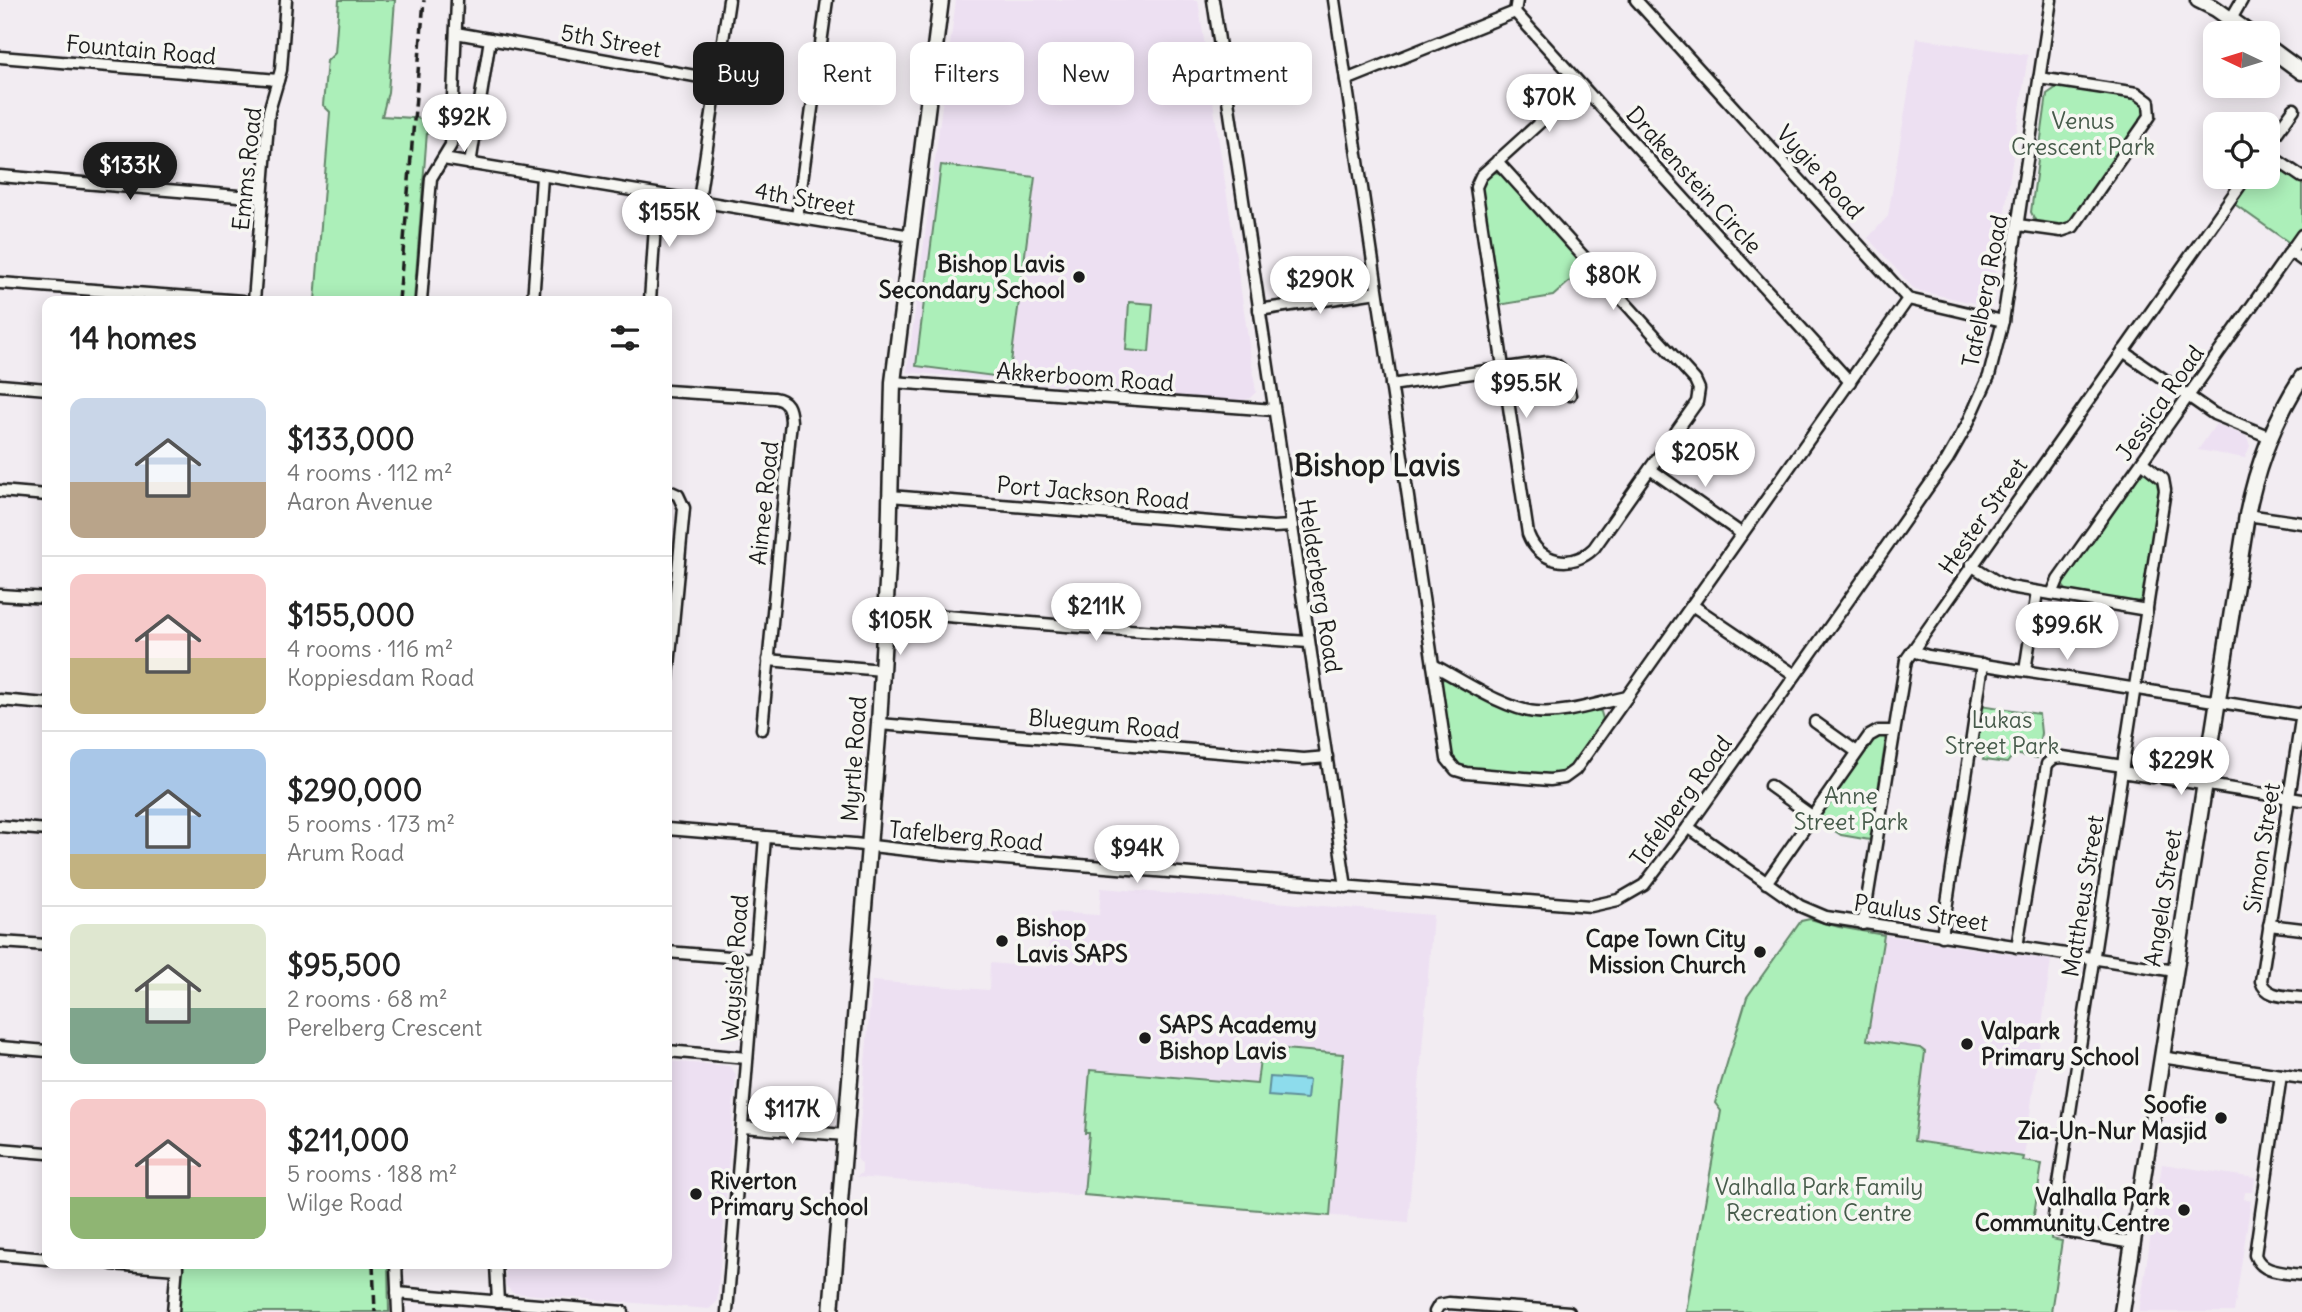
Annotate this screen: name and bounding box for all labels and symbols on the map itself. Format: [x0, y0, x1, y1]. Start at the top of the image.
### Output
street label: 5th Street [559, 17, 664, 64]
north arrow [2203, 21, 2280, 98]
street label: Fountain Road [65, 29, 217, 70]
pin: $70K [1508, 74, 1590, 134]
pin: $92K [423, 94, 505, 154]
street label: Drakenstein Circle [1620, 100, 1768, 260]
street label: Emms Road [226, 106, 267, 232]
park label: Venus Crescent Park [2011, 106, 2155, 161]
street label: Vygie Road [1771, 119, 1870, 225]
pin: $133K [81, 142, 179, 202]
street label: 4th Street [753, 175, 858, 222]
pin: $155K [620, 190, 718, 249]
street label: Tafelberg Road [1956, 212, 2013, 370]
place label: Bishop Lavis Secondary School [879, 249, 1065, 304]
pin: $80K [1572, 252, 1654, 312]
pin: $290K [1271, 256, 1369, 316]
marker: Bishop Lavis Secondary School [1071, 269, 1087, 285]
street label: Jessica Road [2109, 339, 2210, 466]
street label: Akkerboom Road [995, 356, 1175, 397]
pin: $95.5K [1469, 360, 1583, 420]
pin: $205K [1656, 430, 1754, 489]
street label: Aimee Road [743, 440, 784, 566]
district label: Bishop Lavis [1294, 446, 1460, 484]
street label: Hester Street [1932, 452, 2033, 579]
street label: Port Jackson Road [996, 470, 1190, 515]
street label: Helderberg Road [1292, 497, 1349, 675]
pin: $211K [1047, 584, 1145, 643]
pin: $105K [851, 598, 949, 657]
pin: $99.6K [2010, 602, 2124, 662]
street label: Myrtle Road [835, 695, 872, 823]
street label: Bluegum Road [1027, 702, 1181, 745]
park label: Lukas Street Park [1945, 705, 2059, 760]
street label: Tafelberg Road [1623, 730, 1738, 872]
pin: $229K [2132, 738, 2230, 797]
park label: Anne Street Park [1794, 781, 1908, 836]
street label: Simon Street [2237, 781, 2286, 915]
street label: Mattheus Street [2055, 813, 2110, 979]
street label: Tafelberg Road [888, 814, 1044, 857]
pin: $94K [1096, 826, 1178, 885]
street label: Angela Street [2137, 827, 2188, 969]
street label: Paulus Street [1852, 888, 1991, 937]
street label: Wayside Road [715, 894, 754, 1042]
place label: Bishop Lavis SAPS [1016, 913, 1128, 968]
place label: Cape Town City Mission Church [1586, 924, 1746, 979]
marker: Bishop Lavis SAPS [994, 933, 1010, 949]
marker: Cape Town City Mission Church [1752, 944, 1768, 960]
place label: SAPS Academy Bishop Lavis [1159, 1010, 1317, 1065]
place label: Valpark Primary School [1981, 1016, 2139, 1071]
marker: SAPS Academy Bishop Lavis [1137, 1030, 1153, 1046]
marker: Valpark Primary School [1959, 1036, 1975, 1052]
pin: $117K [743, 1086, 841, 1146]
place label: Soofie Zia-Un-Nur Masjid [2018, 1090, 2207, 1145]
marker: Soofie Zia-Un-Nur Masjid [2213, 1110, 2229, 1126]
place label: Riverton Primary School [710, 1166, 868, 1221]
park label: Valhalla Park Family Recreation Centre [1715, 1172, 1923, 1227]
place label: Valhalla Park Community Centre [1975, 1182, 2170, 1237]
marker: Riverton Primary School [688, 1186, 704, 1202]
marker: Valhalla Park Community Centre [2176, 1202, 2192, 1218]

